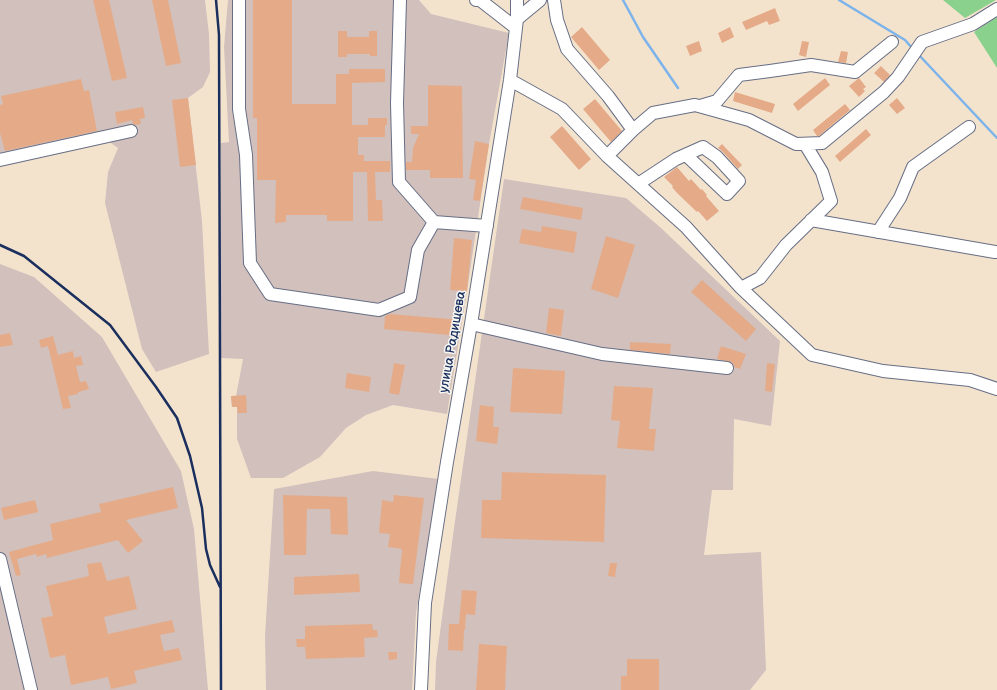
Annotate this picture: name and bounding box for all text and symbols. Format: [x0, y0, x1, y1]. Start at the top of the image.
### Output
street label: улица Радищева [436, 290, 470, 394]

